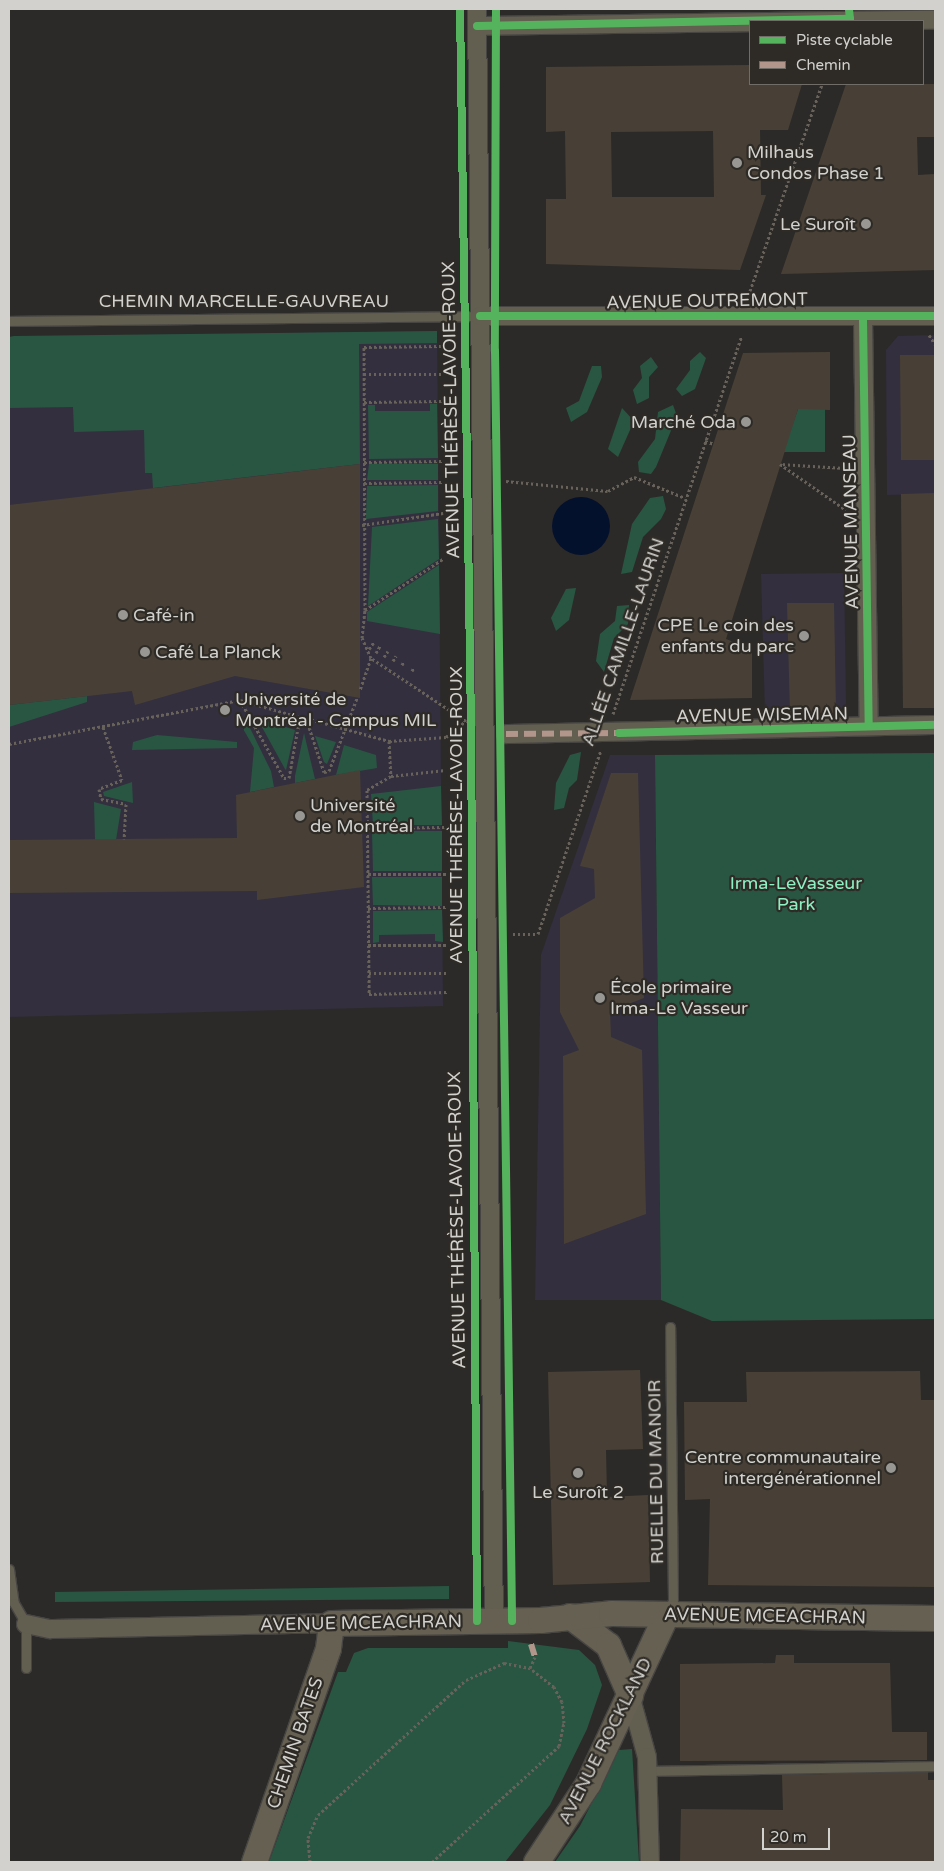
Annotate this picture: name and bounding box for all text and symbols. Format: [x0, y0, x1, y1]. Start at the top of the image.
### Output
legend [749, 20, 924, 85]
text: Piste cyclable [796, 31, 893, 49]
text: Chemin [796, 56, 851, 74]
place label: Milhaus Condos Phase 1 [747, 142, 885, 184]
marker: Milhaus Condos Phase 1 [731, 157, 743, 169]
place label: Le Suroît [780, 213, 856, 235]
marker: Le Suroît [860, 218, 872, 230]
street label: AVENUE THÉRÈSE-LAVOIE-ROUX [438, 261, 464, 559]
street label: AVENUE OUTREMONT [606, 288, 808, 314]
street label: CHEMIN MARCELLE-GAUVREAU [99, 290, 389, 312]
place label: Marché Oda [631, 411, 736, 433]
marker: Marché Oda [740, 416, 752, 428]
street label: AVENUE MANSEAU [839, 434, 863, 610]
street label: ALLÉE CAMILLE-LAURIN [577, 535, 669, 749]
place label: Café-in [133, 604, 195, 626]
marker: Café-in [117, 609, 129, 621]
place label: CPE Le coin des enfants du parc [657, 615, 794, 658]
marker: CPE Le coin des enfants du parc [798, 630, 810, 642]
place label: Café La Planck [155, 641, 281, 663]
marker: Café La Planck [139, 646, 151, 658]
street label: AVENUE THÉRÈSE-LAVOIE-ROUX [445, 666, 467, 964]
place label: Université de Montréal - Campus MIL [235, 689, 436, 732]
street label: AVENUE WISEMAN [676, 703, 848, 727]
marker: Université de Montréal - Campus MIL [219, 704, 231, 716]
place label: Université de Montréal [310, 795, 413, 838]
marker: Université de Montréal [294, 810, 306, 822]
park label: Irma-LeVasseur Park [730, 873, 862, 916]
place label: École primaire Irma-Le Vasseur [610, 977, 748, 1020]
marker: École primaire Irma-Le Vasseur [594, 992, 606, 1004]
street label: AVENUE THÉRÈSE-LAVOIE-ROUX [444, 1071, 470, 1369]
street label: RUELLE DU MANOIR [644, 1380, 668, 1564]
place label: Centre communautaire intergénérationnel [685, 1447, 881, 1490]
marker: Centre communautaire intergénérationnel [885, 1462, 897, 1474]
marker: Le Suroît 2 [572, 1467, 584, 1479]
place label: Le Suroît 2 [532, 1481, 624, 1503]
street label: AVENUE MCEACHRAN [664, 1603, 866, 1629]
street label: AVENUE MCEACHRAN [260, 1610, 462, 1636]
street label: AVENUE ROCKLAND [554, 1654, 656, 1828]
street label: CHEMIN BATES [262, 1674, 328, 1812]
scale bar [764, 1818, 832, 1850]
text: 20 m [770, 1828, 807, 1846]

